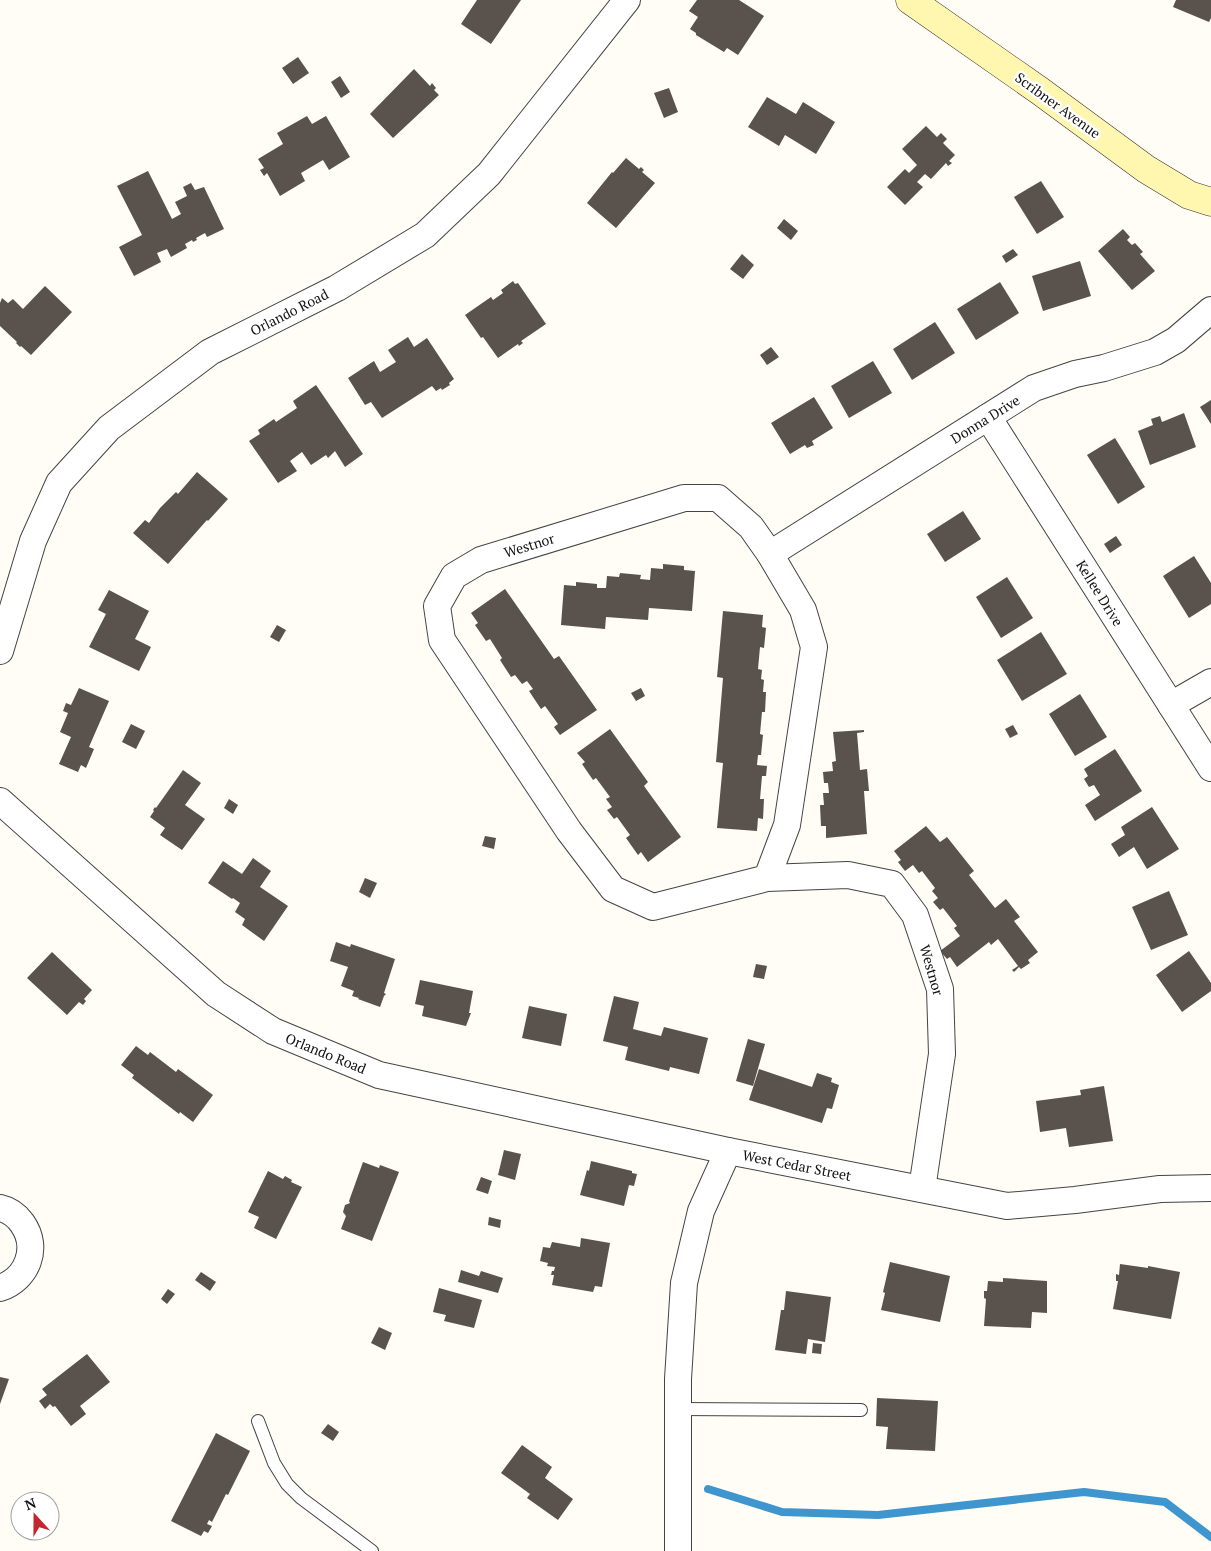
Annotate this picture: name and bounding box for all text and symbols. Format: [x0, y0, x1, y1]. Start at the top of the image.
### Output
street label: Scribner Avenue [1012, 68, 1104, 142]
street label: Orlando Road [247, 284, 332, 340]
street label: Donna Drive [947, 390, 1023, 448]
street label: Westnor [501, 528, 557, 562]
street label: Kellee Drive [1072, 556, 1128, 630]
street label: Westnor [916, 942, 948, 998]
street label: Orlando Road [283, 1028, 369, 1078]
street label: West Cedar Street [741, 1145, 854, 1185]
north arrow [10, 1491, 60, 1541]
text: N [22, 1492, 39, 1514]

